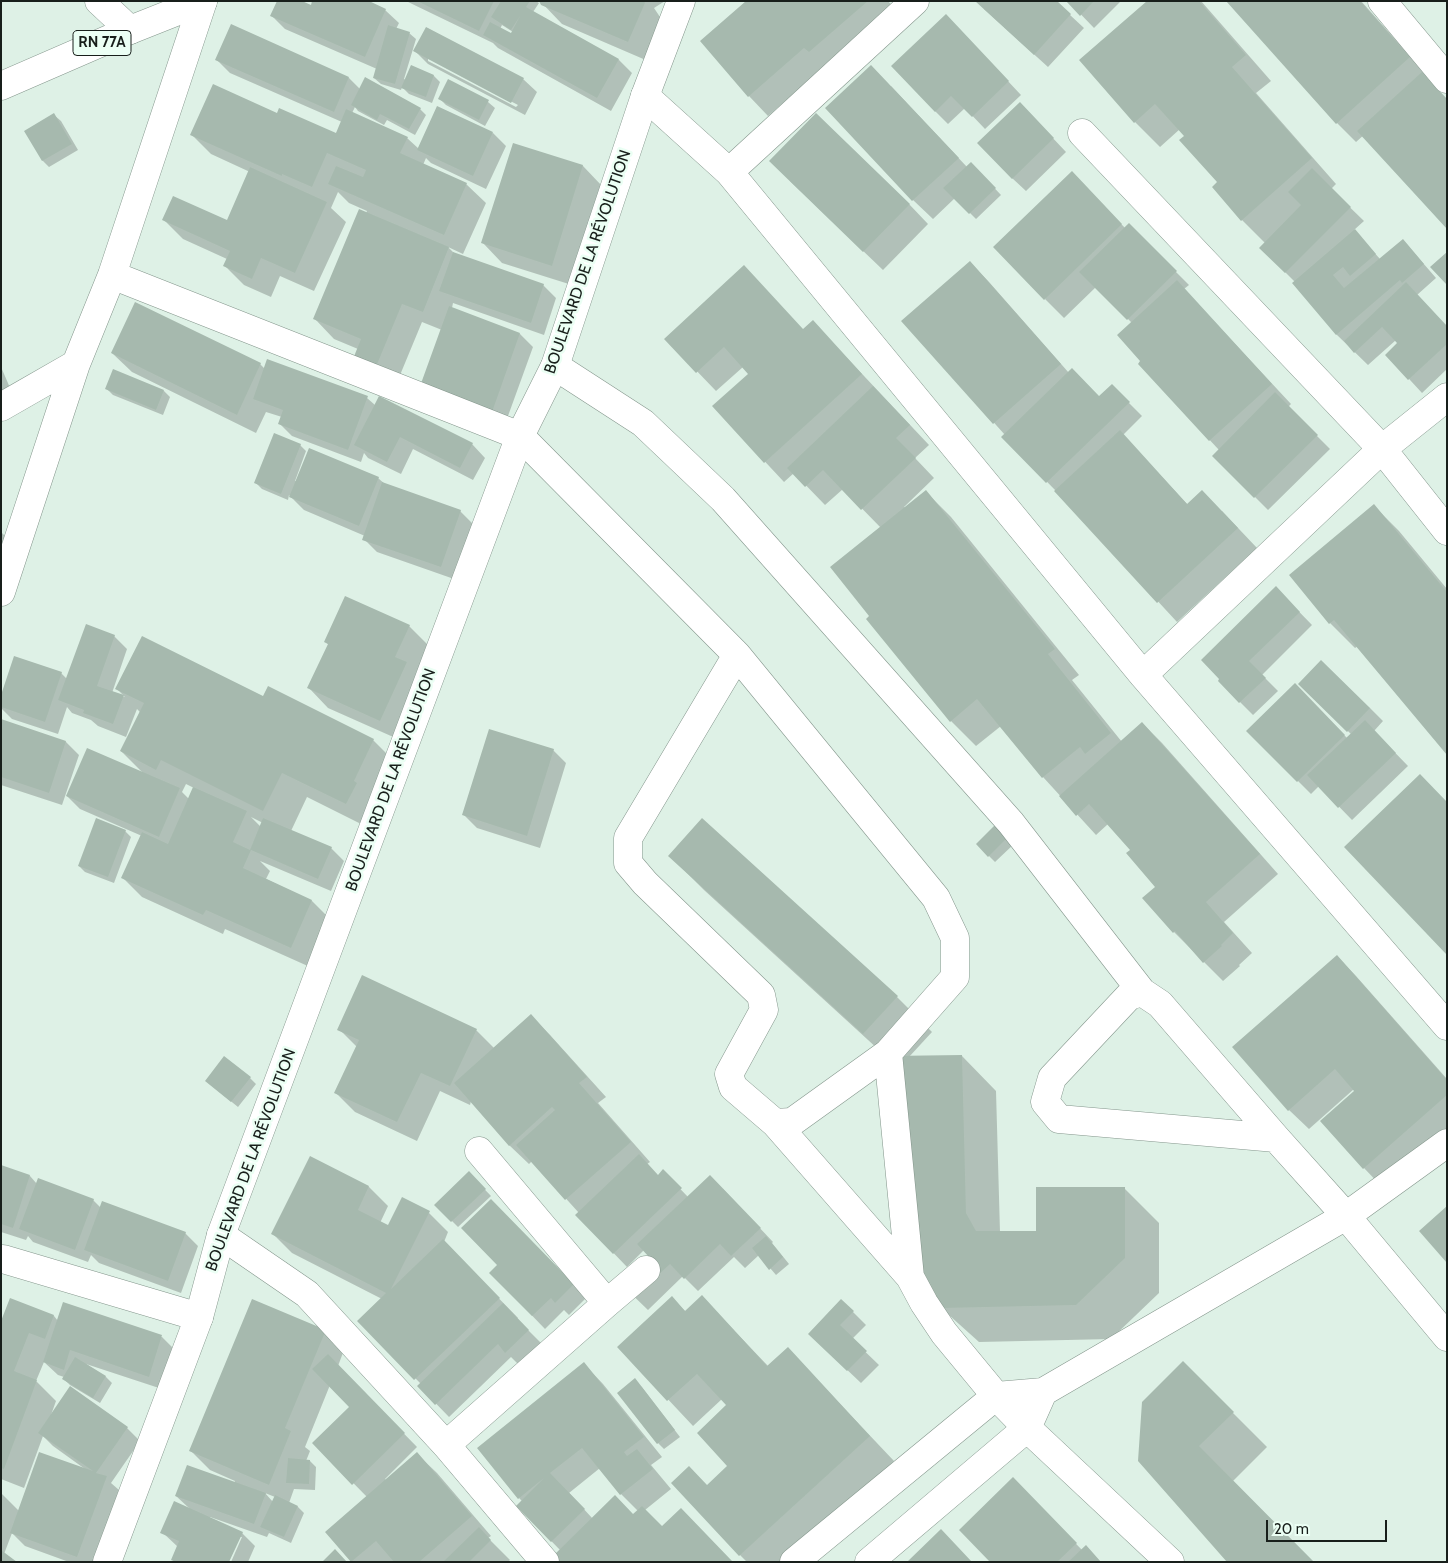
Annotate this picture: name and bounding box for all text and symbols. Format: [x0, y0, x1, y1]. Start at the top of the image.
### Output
road number: RN 77A [73, 30, 131, 56]
street label: BOULEVARD DE LA RÉVOLUTION [541, 148, 635, 376]
street label: BOULEVARD DE LA RÉVOLUTION [342, 666, 440, 894]
street label: BOULEVARD DE LA RÉVOLUTION [202, 1046, 300, 1274]
scale bar [1268, 1510, 1389, 1542]
text: 20 m [1274, 1520, 1309, 1538]

